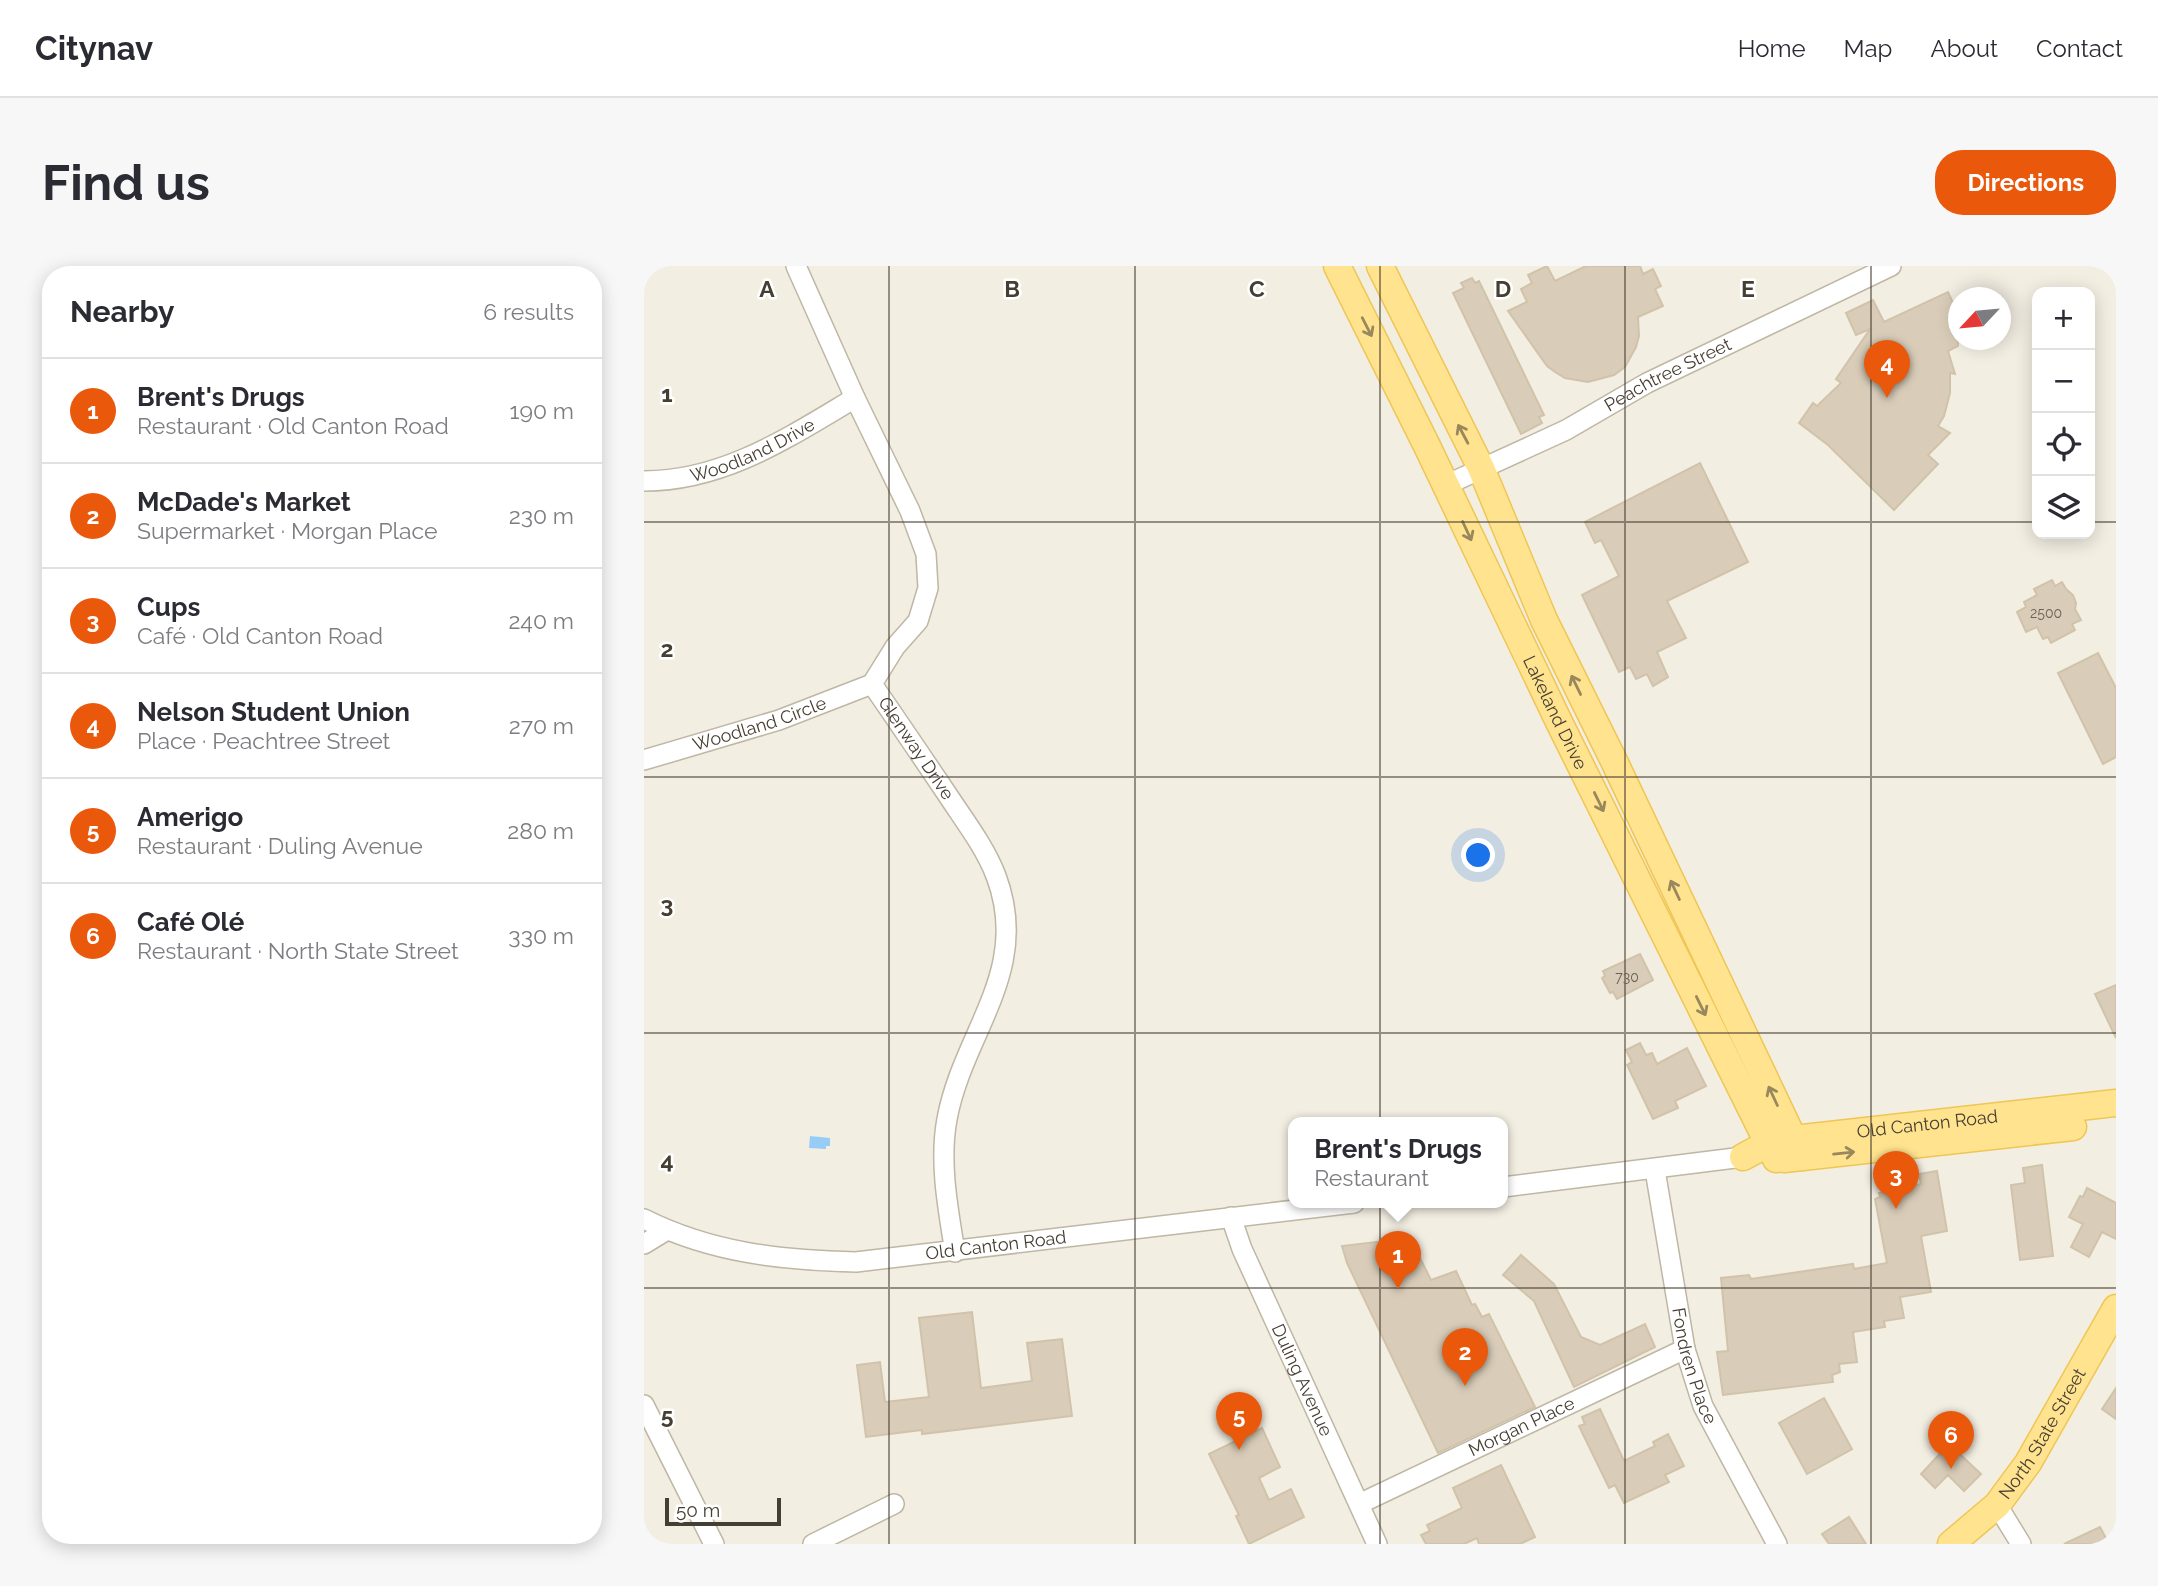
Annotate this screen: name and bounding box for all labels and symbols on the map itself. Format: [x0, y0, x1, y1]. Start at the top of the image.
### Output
text: A [759, 275, 775, 302]
text: B [1004, 275, 1020, 302]
text: C [1249, 275, 1265, 302]
text: D [1495, 275, 1511, 302]
text: E [1741, 275, 1755, 302]
north arrow [1948, 287, 2011, 350]
one-way arrow [1360, 316, 1374, 337]
street label: Peachtree Street [1600, 333, 1734, 415]
pin: 4 [1864, 340, 1910, 398]
text: 1 [661, 380, 673, 407]
street label: Woodland Drive [688, 413, 819, 486]
one-way arrow [1456, 424, 1470, 444]
one-way arrow [1461, 520, 1475, 541]
house number: 2500 [2030, 605, 2062, 621]
text: 2 [661, 635, 673, 662]
street label: Lakeland Drive [1519, 652, 1592, 773]
one-way arrow [1569, 675, 1582, 696]
street label: Woodland Circle [690, 692, 829, 755]
street label: Glenway Drive [874, 693, 959, 804]
one-way arrow [1592, 791, 1606, 812]
your location [1461, 838, 1495, 872]
one-way arrow [1668, 880, 1682, 901]
text: 3 [661, 891, 673, 918]
house number: 730 [1615, 969, 1639, 985]
one-way arrow [1694, 995, 1708, 1016]
one-way arrow [1766, 1085, 1779, 1107]
street label: Old Canton Road [1856, 1105, 1999, 1142]
text: 4 [660, 1147, 674, 1174]
one-way arrow [1832, 1147, 1855, 1160]
pin: 3 [1873, 1151, 1919, 1209]
street label: Old Canton Road [924, 1226, 1067, 1264]
pin: 1 [1375, 1231, 1421, 1289]
street label: Fondren Place [1668, 1306, 1722, 1428]
street label: Duling Avenue [1268, 1320, 1337, 1440]
pin: 2 [1442, 1328, 1488, 1386]
street label: North State Street [1994, 1364, 2090, 1503]
pin: 5 [1216, 1392, 1262, 1450]
street label: Morgan Place [1465, 1392, 1578, 1460]
text: 5 [661, 1402, 674, 1429]
pin: 6 [1928, 1411, 1974, 1469]
scale bar [665, 1495, 780, 1527]

